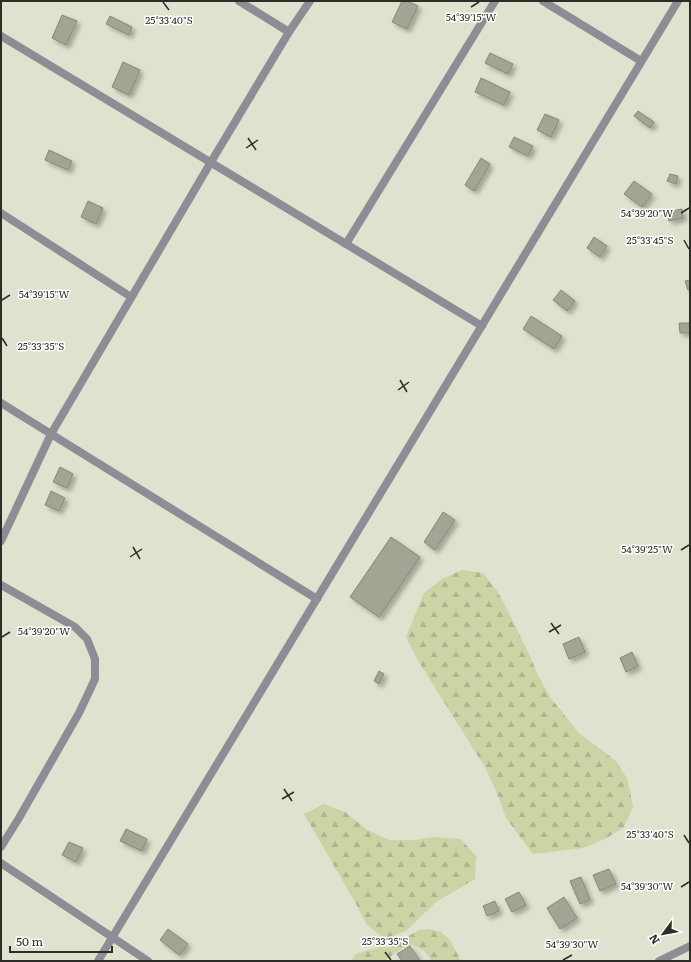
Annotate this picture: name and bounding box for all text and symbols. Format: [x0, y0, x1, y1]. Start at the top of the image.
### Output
text: 54°39'15"W [446, 9, 496, 24]
text: 25°33'40"S [145, 12, 193, 27]
text: 54°39'20"W [621, 205, 673, 220]
text: 25°33'45"S [627, 232, 673, 247]
text: 54°39'15"W [19, 286, 69, 301]
text: 25°33'35"S [18, 338, 64, 353]
text: 54°39'25"W [621, 541, 673, 556]
text: 54°39'20"W [18, 623, 70, 638]
text: 25°33'40"S [626, 826, 674, 841]
text: 54°39'30"W [621, 878, 673, 893]
north arrow [643, 914, 683, 954]
scale bar [10, 928, 112, 954]
text: 50 m [16, 932, 43, 950]
text: N [644, 932, 663, 948]
text: 25°33'35"S [362, 933, 408, 948]
text: 54°39'30"W [546, 936, 598, 951]

